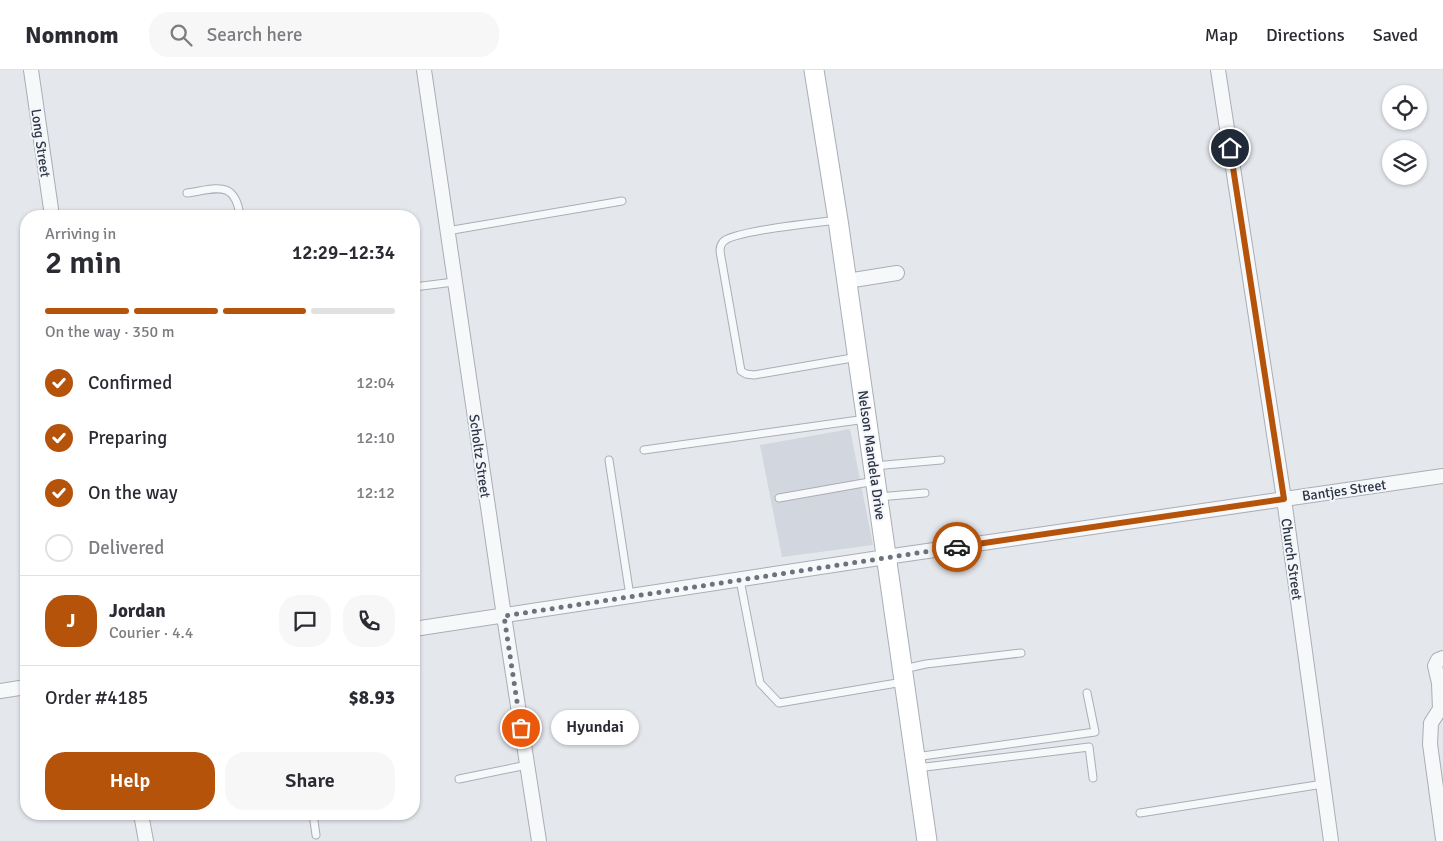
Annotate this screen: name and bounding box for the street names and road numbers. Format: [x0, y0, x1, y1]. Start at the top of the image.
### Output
street label: Long Street [27, 108, 54, 178]
street label: Nelson Mandela Drive [854, 389, 889, 521]
street label: Scholtz Street [465, 413, 494, 499]
street label: Bantjes Street [1301, 476, 1387, 505]
street label: Church Street [1277, 517, 1306, 601]

